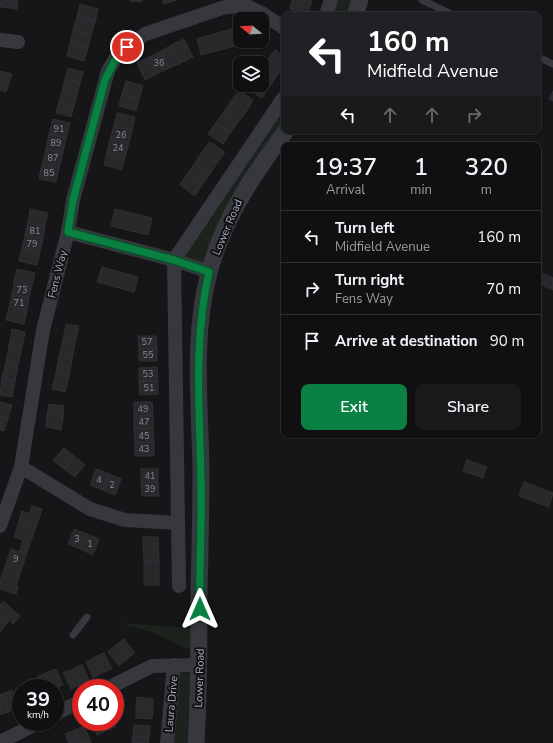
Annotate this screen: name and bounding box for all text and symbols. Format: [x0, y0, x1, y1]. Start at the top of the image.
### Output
north arrow [233, 12, 269, 48]
map controls [233, 12, 269, 92]
text: 160 m [367, 23, 450, 61]
icon: left [301, 28, 353, 80]
pin [110, 30, 144, 64]
icon: arrive [116, 36, 138, 58]
button: layers [233, 56, 269, 92]
house number: 36 [154, 57, 164, 69]
text: Midfield Avenue [367, 59, 498, 83]
icon: left [337, 104, 359, 126]
icon: ahead [379, 104, 401, 126]
icon: ahead [421, 104, 443, 126]
icon: right [463, 104, 485, 126]
house number: 91 [54, 123, 64, 135]
house number: 26 [116, 129, 126, 141]
house number: 89 [51, 137, 61, 149]
house number: 24 [113, 142, 124, 154]
text: 19:37 [314, 151, 377, 183]
text: 1 [414, 151, 428, 183]
text: 320 [465, 151, 508, 183]
house number: 87 [48, 152, 58, 164]
house number: 85 [44, 167, 54, 179]
text: Arrival [326, 181, 365, 199]
text: min [410, 181, 432, 199]
text: m [481, 181, 492, 199]
street label: Lower Road [209, 197, 246, 257]
text: Turn left [335, 218, 394, 238]
house number: 81 [30, 225, 40, 237]
icon: left [301, 226, 323, 248]
text: 160 m [477, 227, 521, 247]
house number: 79 [27, 238, 37, 250]
text: Midfield Avenue [335, 238, 430, 256]
street label: Fens Way [44, 248, 71, 300]
text: Turn right [335, 270, 404, 290]
icon: right [301, 278, 323, 300]
text: 70 m [486, 279, 521, 299]
house number: 73 [17, 284, 27, 296]
text: Fens Way [335, 290, 393, 308]
house number: 71 [14, 297, 24, 309]
icon: arrive [301, 330, 323, 352]
text: Arrive at destination [335, 331, 478, 351]
text: 90 m [490, 331, 524, 351]
house number: 57 [142, 336, 152, 348]
house number: 55 [143, 349, 153, 361]
house number: 53 [143, 368, 153, 380]
house number: 51 [144, 382, 154, 394]
button: Exit [301, 384, 407, 430]
button: Share [415, 384, 521, 430]
house number: 49 [138, 403, 148, 415]
house number: 47 [139, 416, 149, 428]
house number: 45 [139, 430, 149, 442]
house number: 43 [139, 443, 149, 455]
house number: 41 [145, 470, 155, 482]
house number: 4 [96, 474, 102, 486]
house number: 2 [109, 479, 115, 491]
house number: 39 [145, 483, 155, 495]
house number: 3 [74, 533, 80, 545]
house number: 1 [87, 538, 93, 550]
house number: 9 [13, 553, 19, 565]
position arrow [179, 588, 221, 630]
street label: Lower Road [191, 648, 208, 708]
street label: Laura Drive [162, 675, 181, 733]
speed limit sign: 40 [72, 679, 124, 731]
text: 39 [26, 686, 50, 713]
text: km/h [27, 708, 49, 722]

